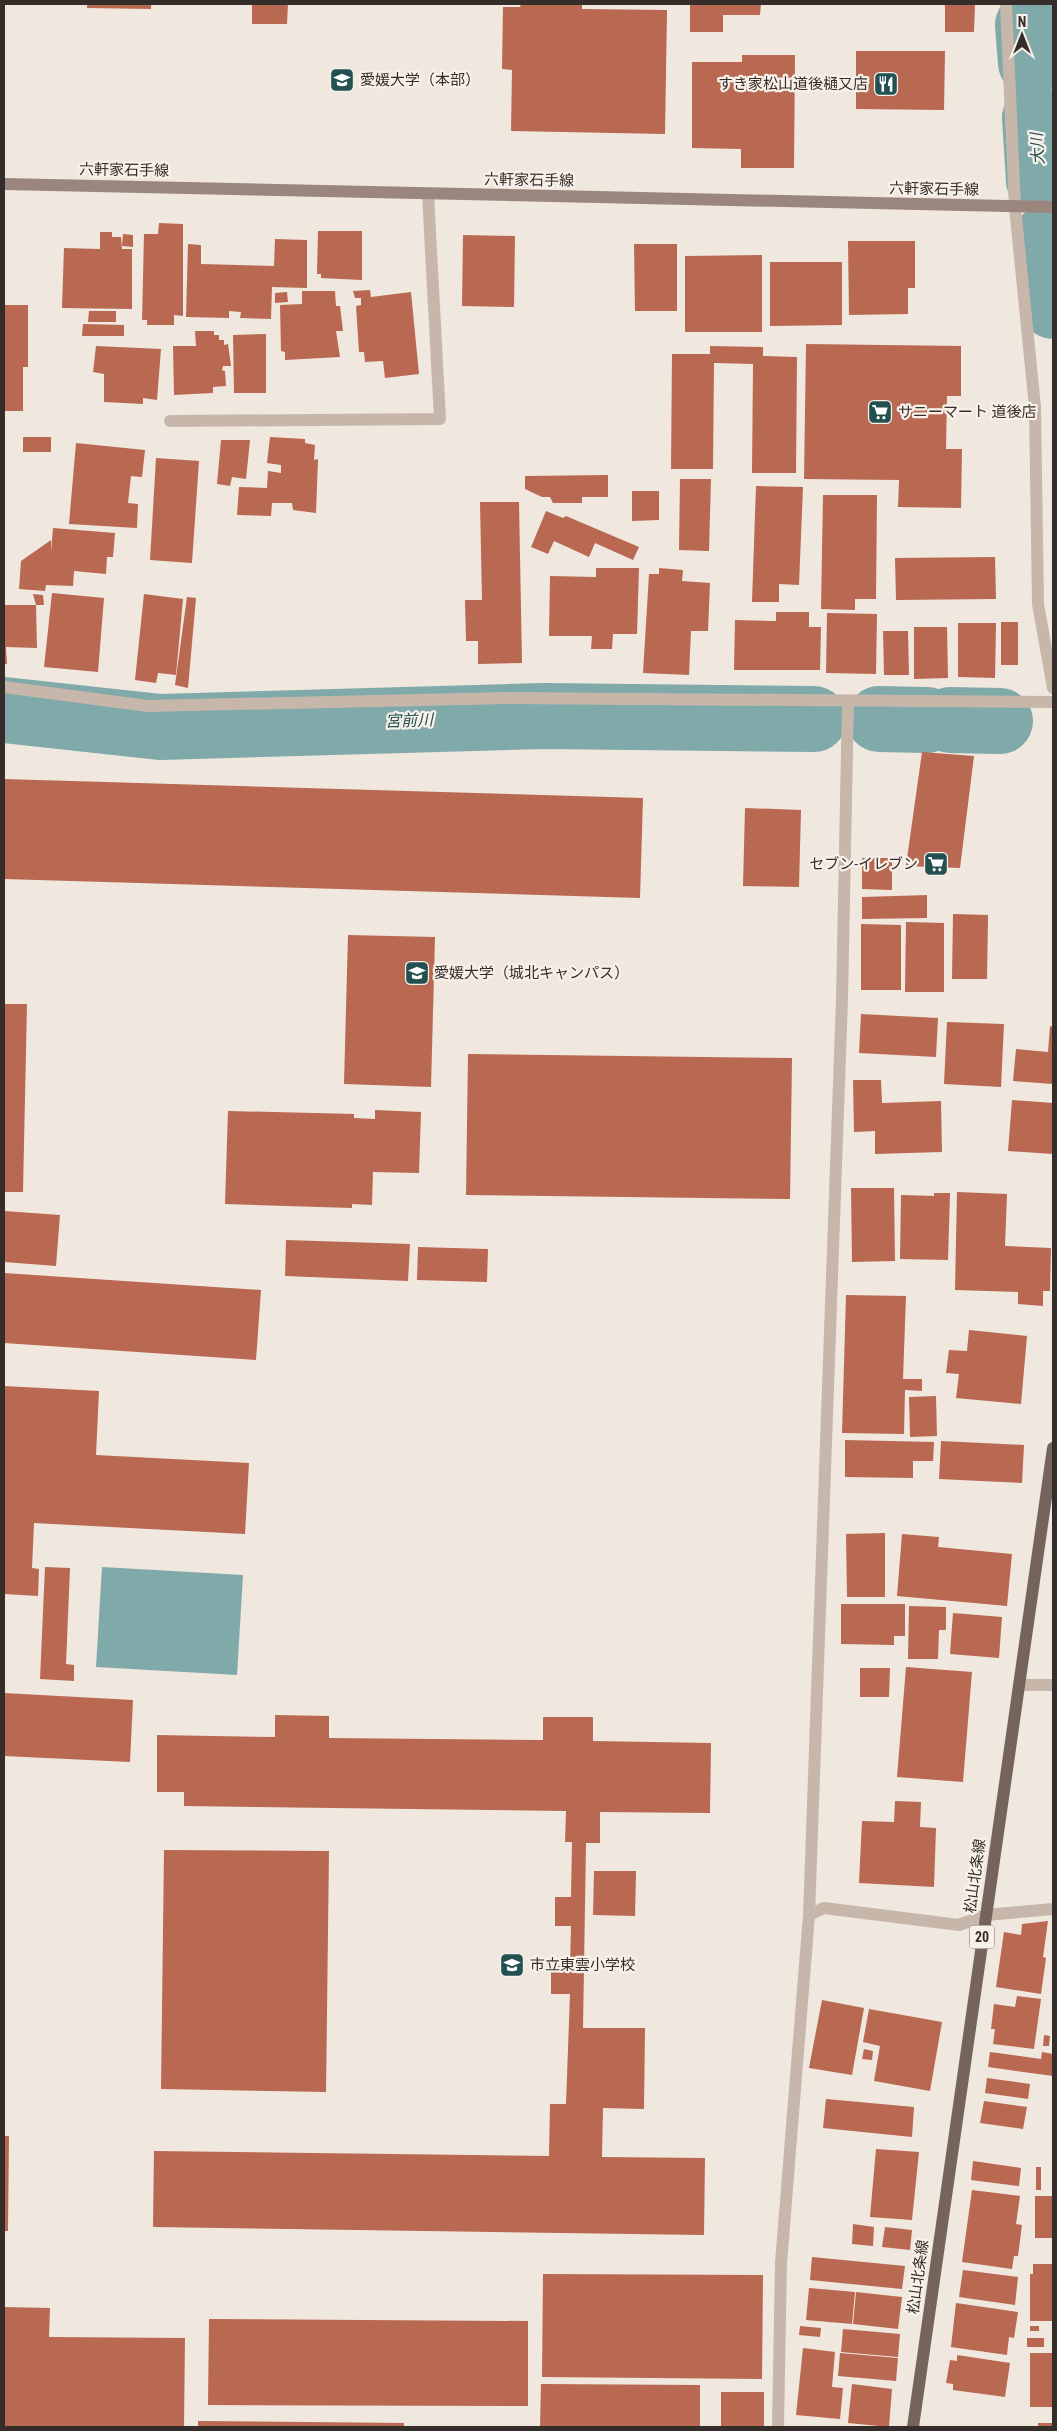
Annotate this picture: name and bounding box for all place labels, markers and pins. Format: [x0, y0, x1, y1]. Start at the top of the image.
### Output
school or university icon: 愛媛大学（本部） [329, 67, 355, 93]
place label: 愛媛大学（本部） [360, 71, 480, 89]
restaurant icon: すき家松山道後樋又店 [873, 71, 899, 97]
place label: すき家松山道後樋又店 [718, 75, 868, 93]
supermarket icon: サニーマート 道後店 [867, 399, 893, 425]
place label: サニーマート 道後店 [898, 403, 1036, 421]
supermarket icon: セブン-イレブン [923, 851, 949, 877]
place label: セブン-イレブン [809, 855, 918, 873]
school or university icon: 愛媛大学（城北キャンパス） [404, 960, 430, 986]
place label: 愛媛大学（城北キャンパス） [434, 964, 629, 982]
school or university icon: 市立東雲小学校 [499, 1952, 525, 1978]
place label: 市立東雲小学校 [530, 1956, 635, 1974]

